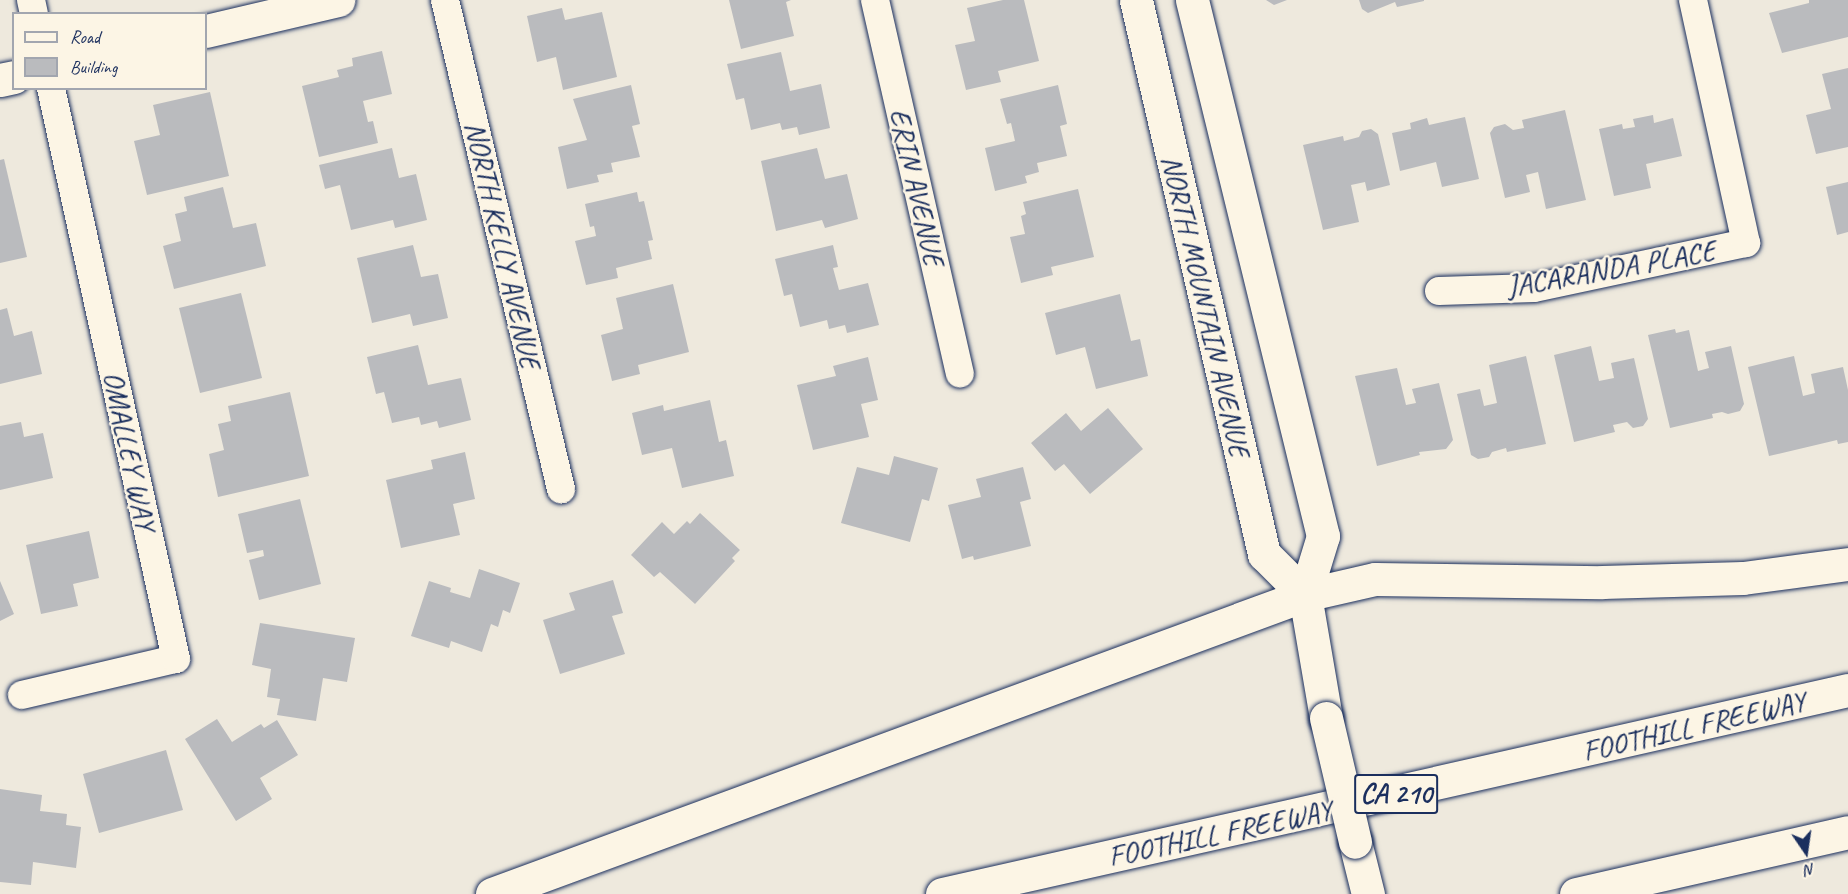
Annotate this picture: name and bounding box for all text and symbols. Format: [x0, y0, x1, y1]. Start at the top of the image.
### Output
legend [12, 12, 207, 90]
text: Road [70, 26, 100, 48]
text: Building [70, 56, 117, 78]
street label: ERIN AVENUE [882, 105, 952, 269]
street label: NORTH KELLY AVENUE [457, 118, 549, 372]
street label: NORTH MOUNTAIN AVENUE [1154, 151, 1258, 461]
street label: JACARANDA PLACE [1504, 232, 1718, 304]
street label: OMALLEY WAY [95, 368, 165, 534]
street label: FOOTHILL FREEWAY [1581, 683, 1807, 769]
road number: CA 210 [1354, 769, 1438, 819]
street label: FOOTHILL FREEWAY [1106, 792, 1334, 874]
north arrow [1776, 822, 1836, 882]
text: N [1803, 859, 1817, 880]

